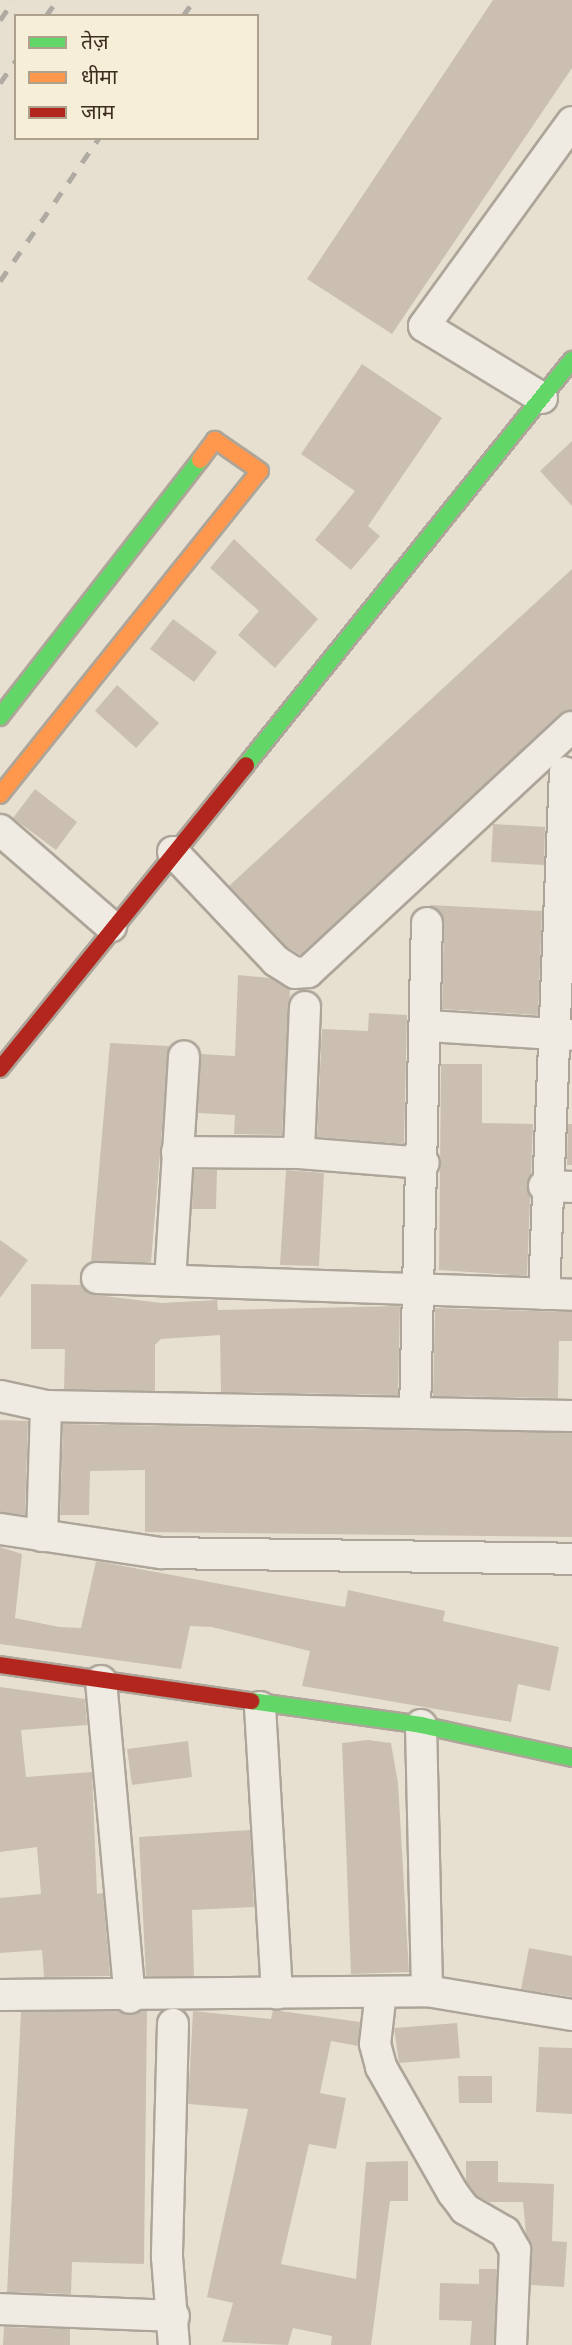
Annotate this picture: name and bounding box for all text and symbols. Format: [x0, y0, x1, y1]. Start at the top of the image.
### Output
legend [14, 14, 259, 140]
text: तेज़ [81, 28, 109, 55]
text: धीमा [81, 63, 117, 90]
text: जाम [81, 98, 115, 125]

